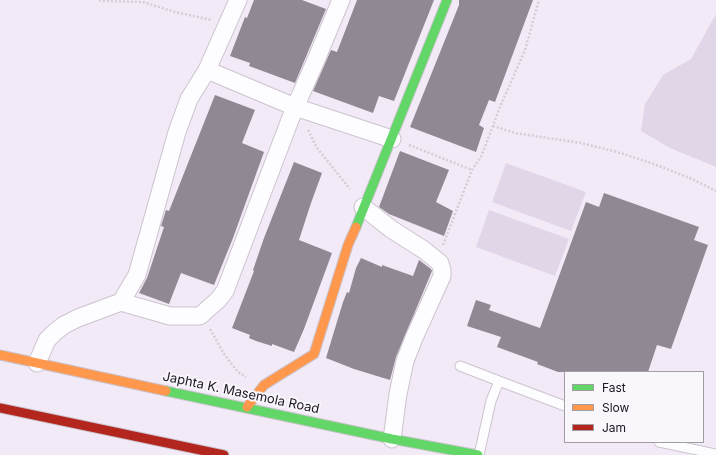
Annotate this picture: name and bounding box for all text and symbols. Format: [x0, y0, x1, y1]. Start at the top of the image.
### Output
street label: Japhta K. Masemola Road [161, 369, 321, 417]
legend [564, 371, 704, 443]
text: Fast [602, 380, 626, 395]
text: Slow [602, 400, 629, 415]
text: Jam [602, 420, 626, 435]

